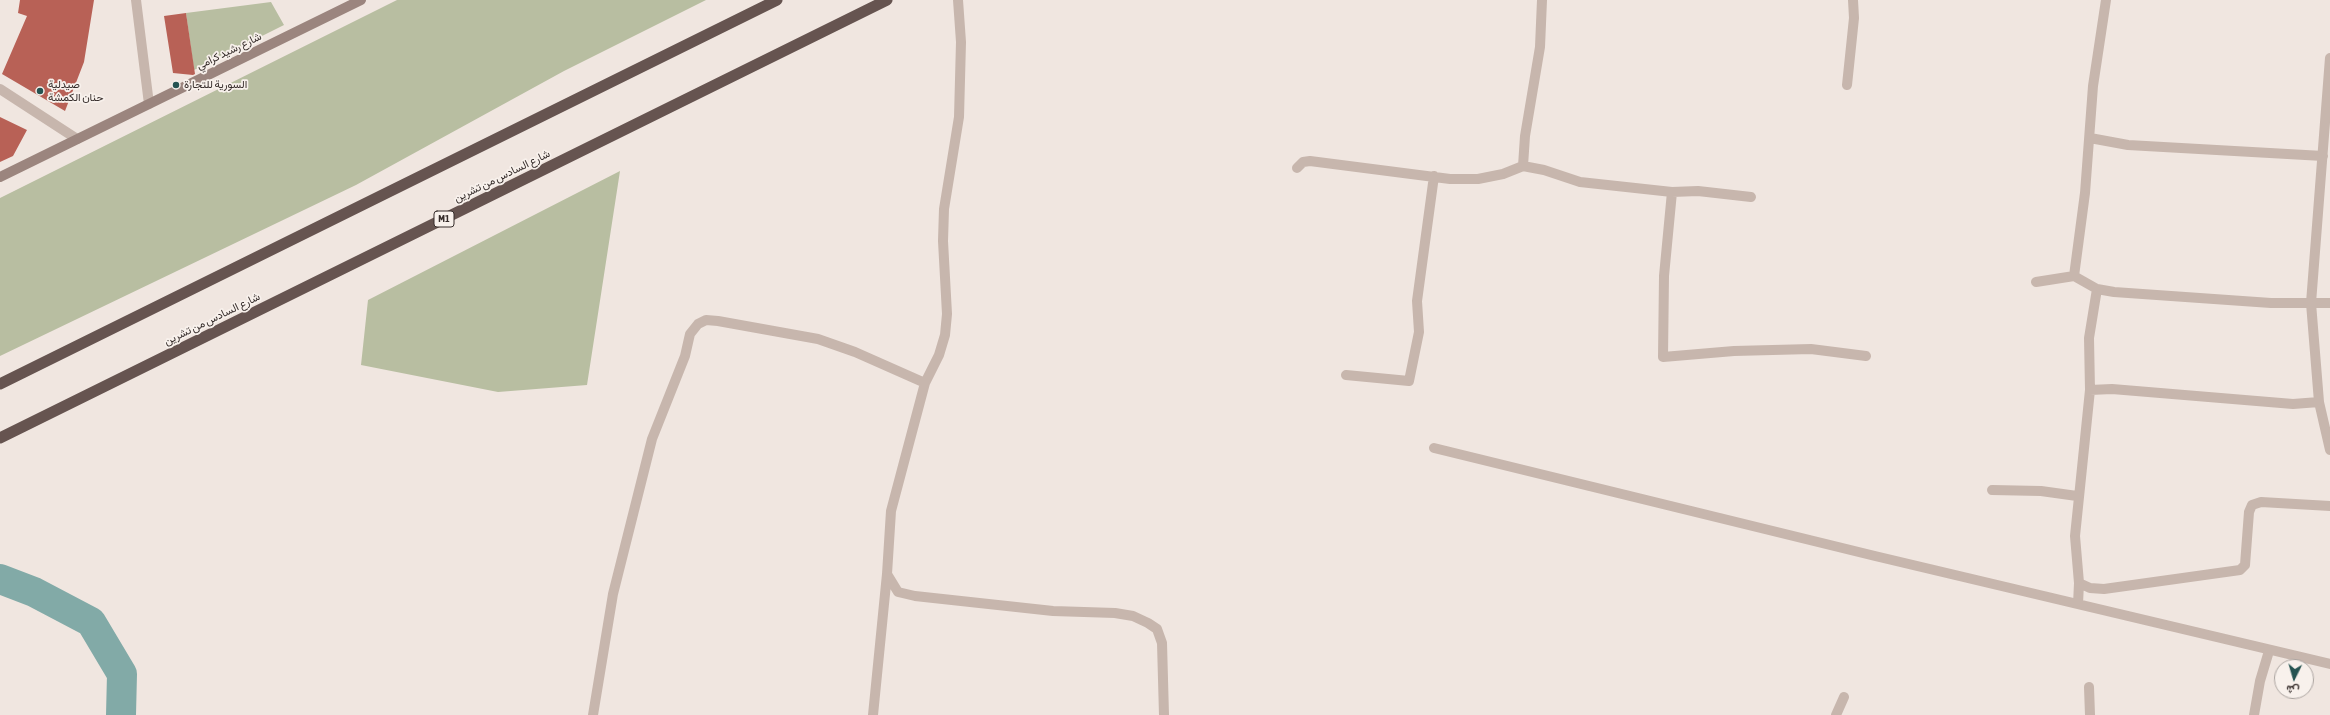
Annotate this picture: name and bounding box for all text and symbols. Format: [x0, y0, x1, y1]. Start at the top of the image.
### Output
street label: شارع رشيد كرامي [194, 30, 264, 72]
place label: صيدلية حنان الكمشة [48, 78, 104, 104]
place label: السورية للتجارة [184, 78, 247, 92]
marker: السورية للتجارة [171, 80, 181, 90]
marker: صيدلية حنان الكمشة [35, 86, 45, 96]
street label: شارع السادس من تشرين [452, 147, 552, 205]
road number: M1 [434, 211, 454, 227]
street label: شارع السادس من تشرين [162, 290, 262, 348]
north arrow [2274, 659, 2314, 699]
text: ش [2286, 683, 2300, 697]

